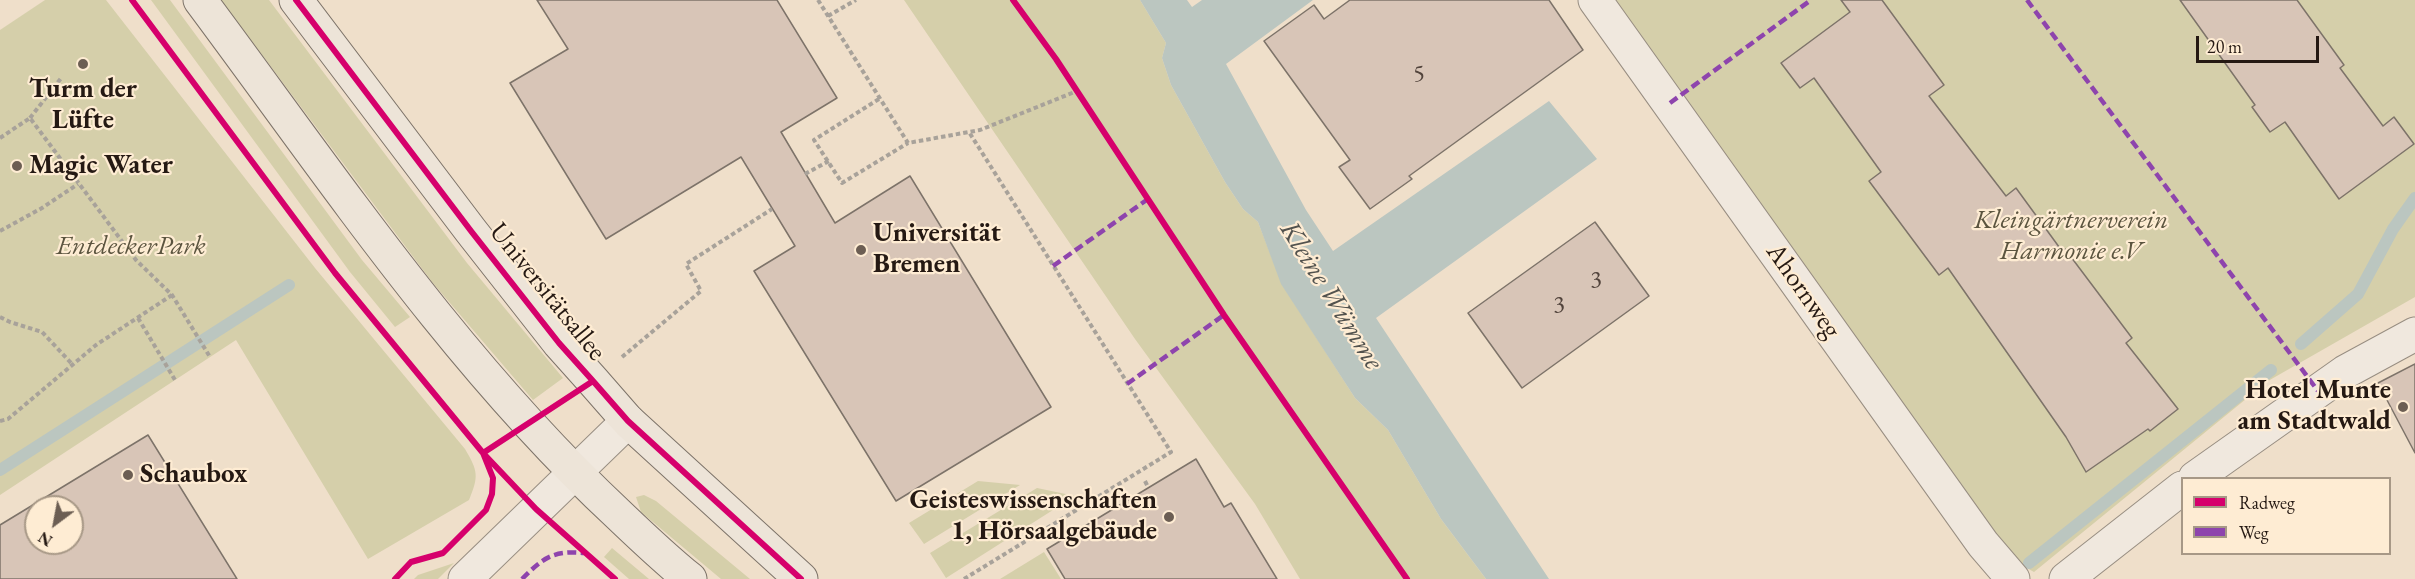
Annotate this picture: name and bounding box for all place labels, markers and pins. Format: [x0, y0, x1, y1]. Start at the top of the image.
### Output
marker: Turm der Lüfte [76, 57, 90, 71]
place label: Turm der Lüfte [29, 74, 137, 137]
place label: Magic Water [29, 150, 173, 182]
marker: Magic Water [10, 159, 24, 173]
place label: Universität Bremen [873, 218, 1001, 281]
marker: Universität Bremen [854, 243, 868, 257]
place label: Hotel Munte am Stadtwald [2237, 375, 2391, 438]
marker: Hotel Munte am Stadtwald [2396, 400, 2410, 414]
place label: Schaubox [140, 459, 247, 491]
marker: Schaubox [121, 468, 135, 482]
place label: Geisteswissenschaften 1, Hörsaalgebäude [909, 485, 1157, 548]
marker: Geisteswissenschaften 1, Hörsaalgebäude [1162, 510, 1176, 524]

